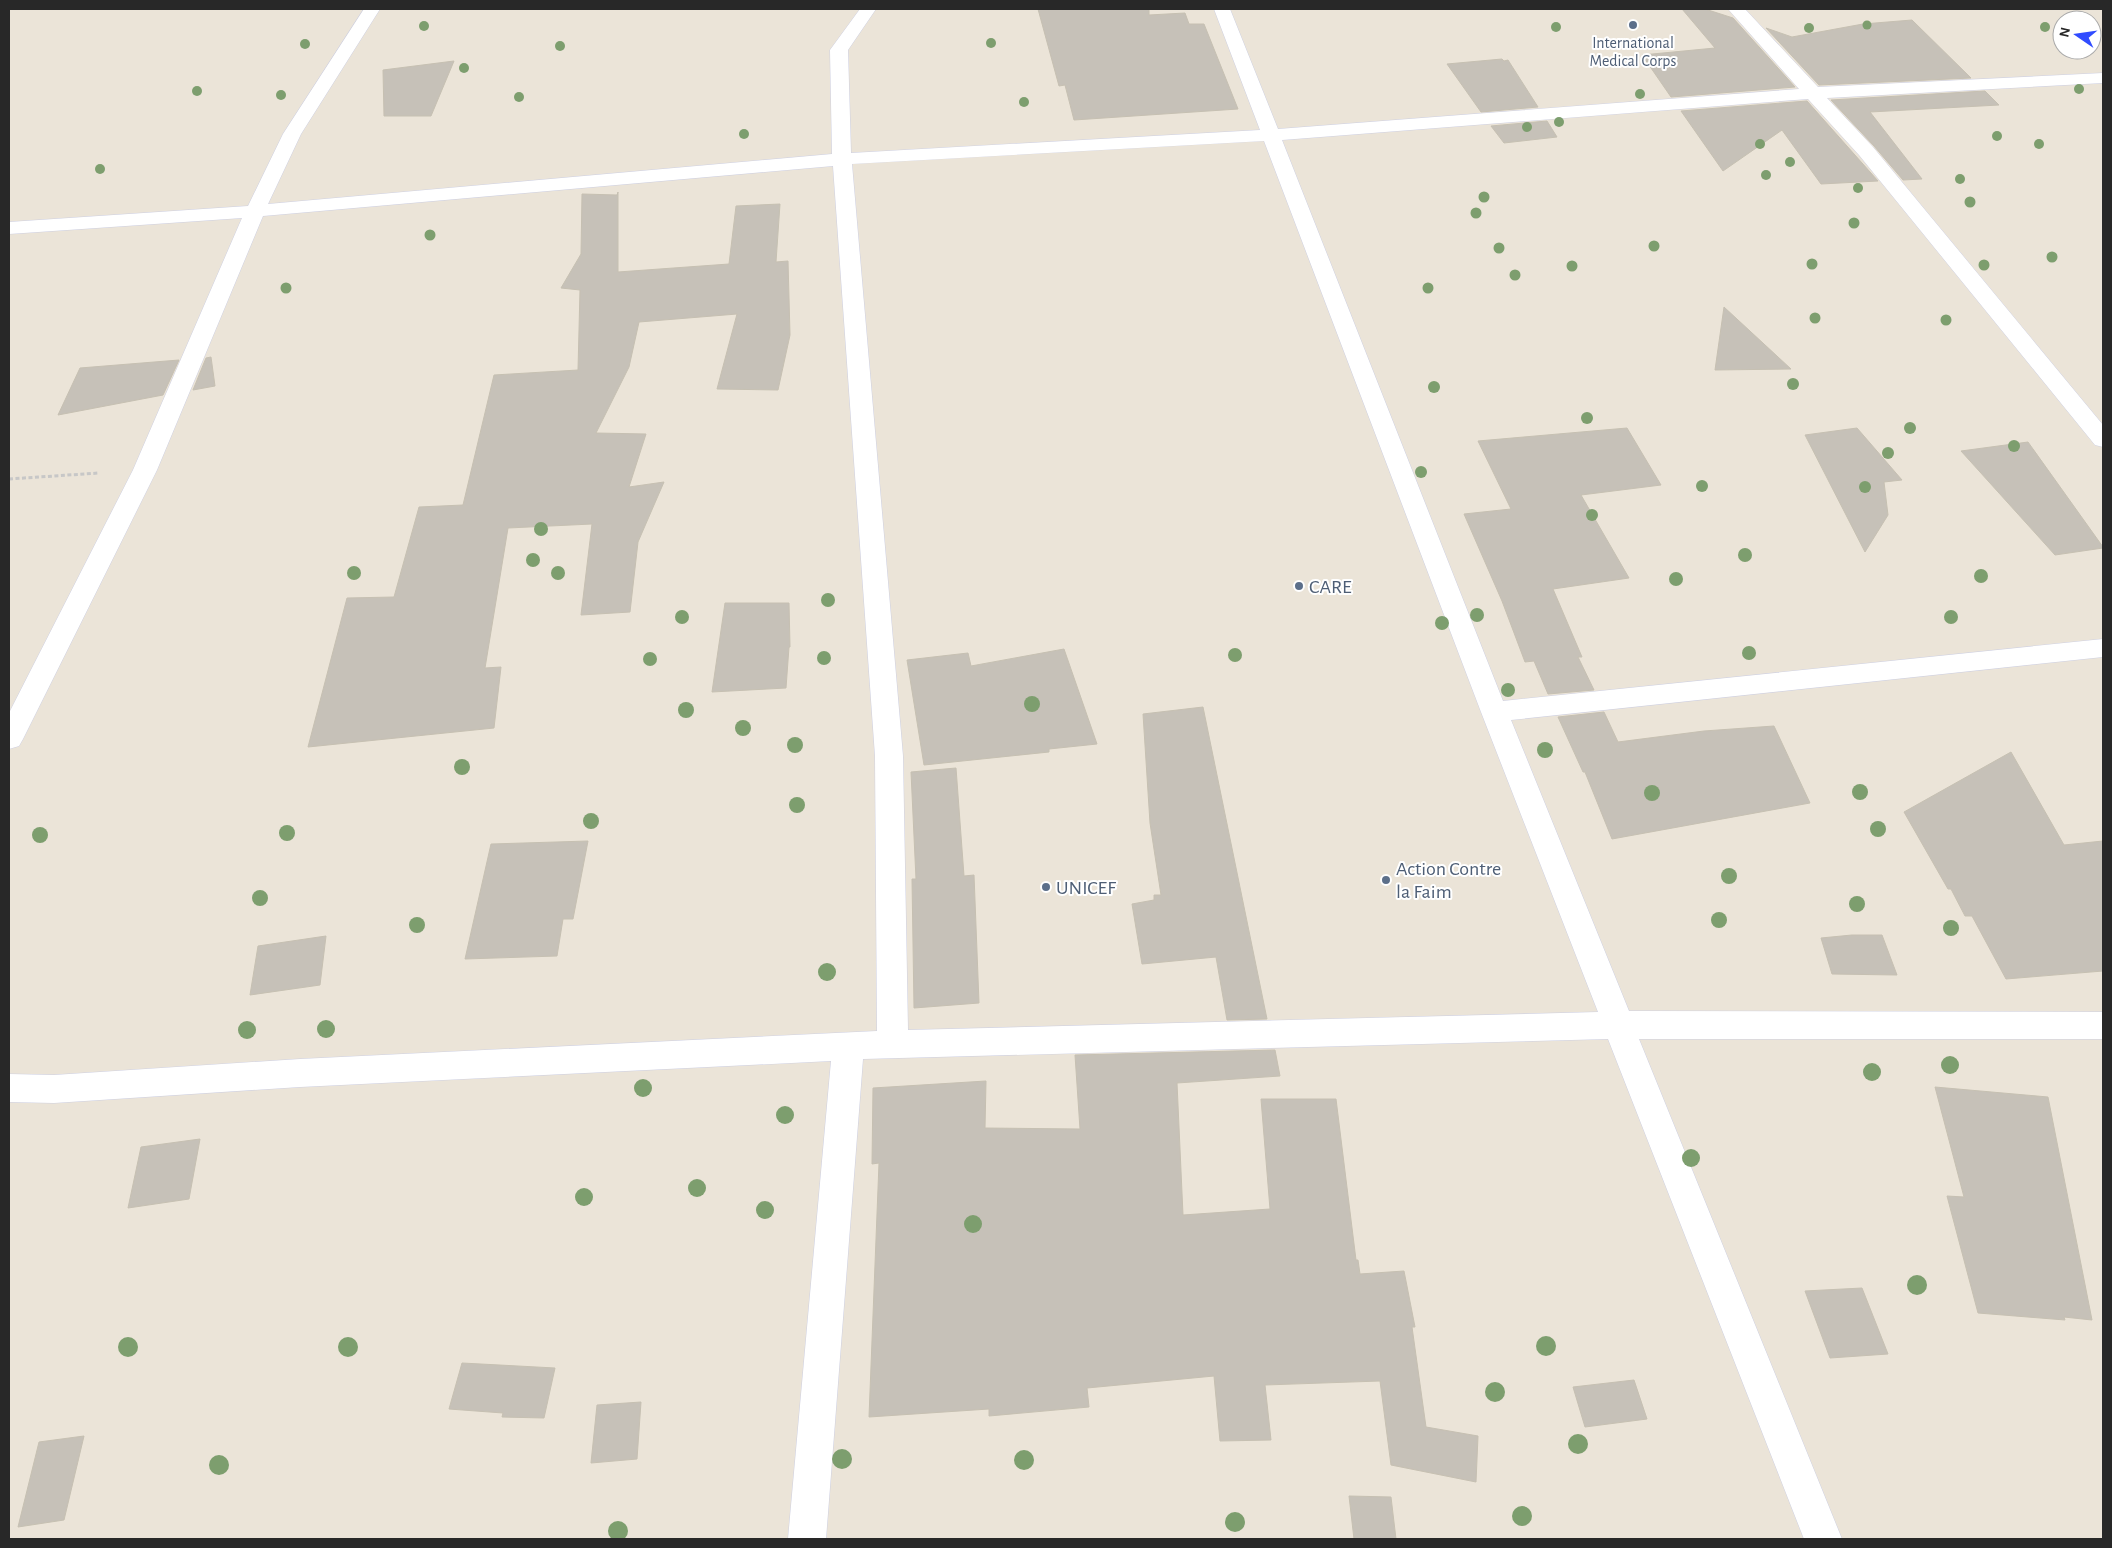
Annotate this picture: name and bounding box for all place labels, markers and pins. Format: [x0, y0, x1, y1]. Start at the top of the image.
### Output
marker: International Medical Corps [1627, 19, 1639, 31]
place label: International Medical Corps [1590, 35, 1676, 69]
place label: CARE [1309, 577, 1352, 597]
marker: CARE [1293, 580, 1305, 592]
place label: Action Contre la Faim [1396, 859, 1501, 902]
marker: Action Contre la Faim [1380, 874, 1392, 886]
place label: UNICEF [1056, 878, 1116, 898]
marker: UNICEF [1040, 881, 1052, 893]

